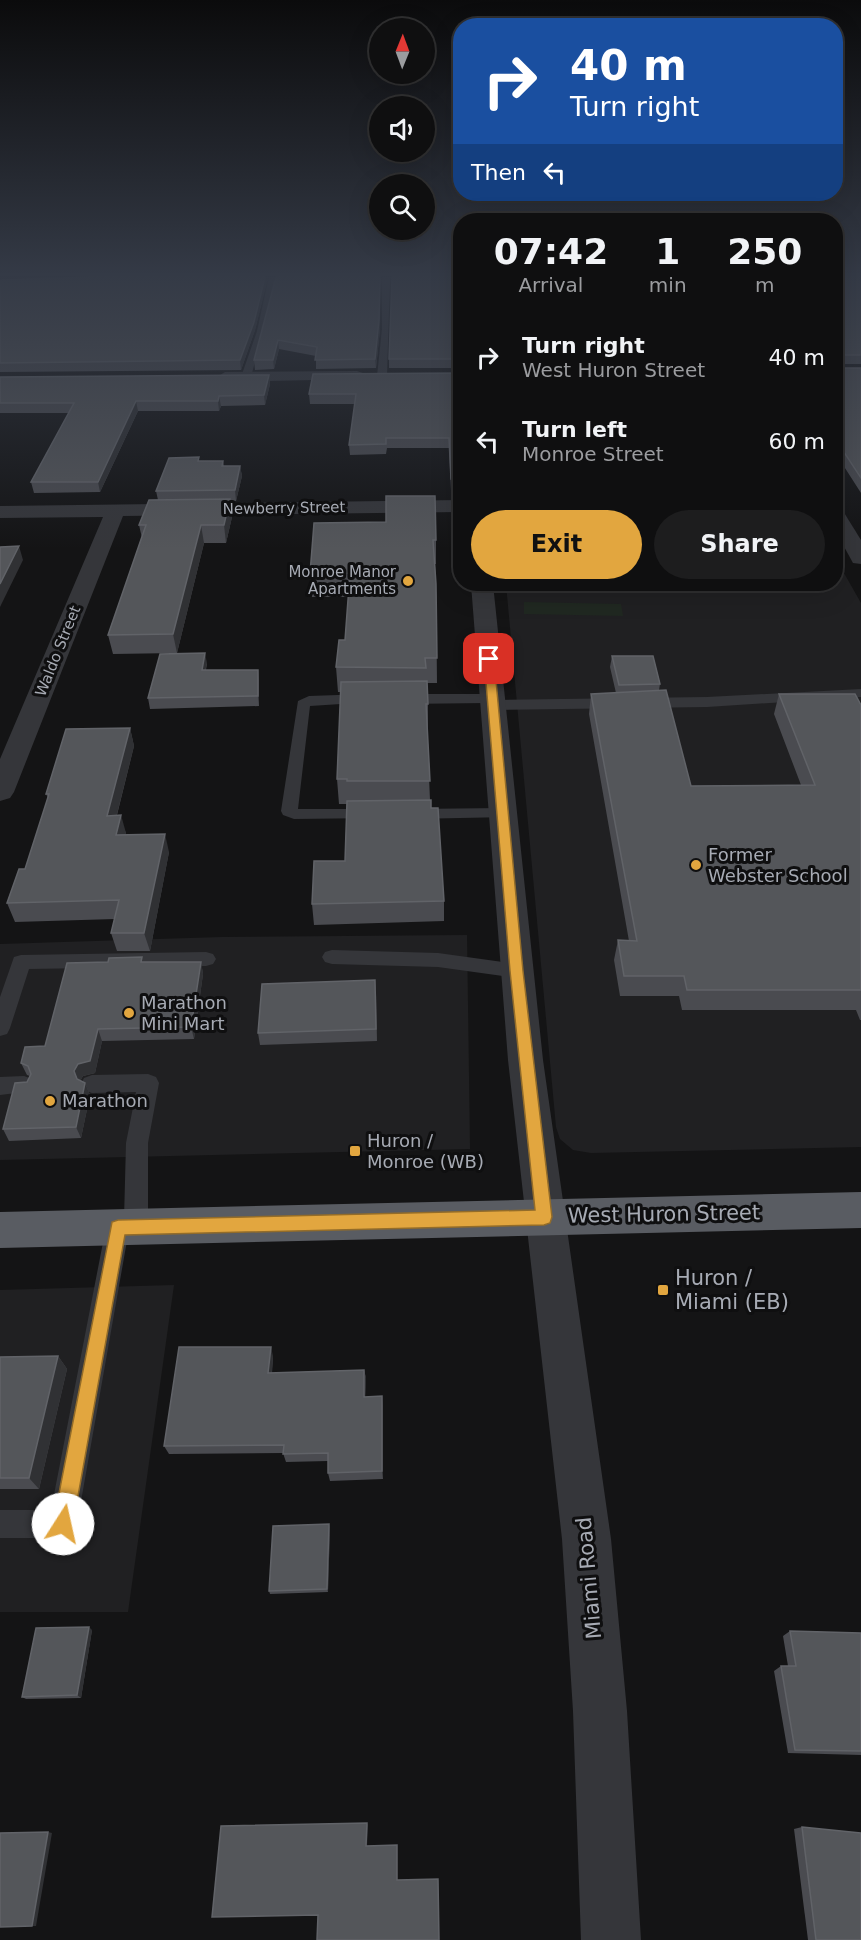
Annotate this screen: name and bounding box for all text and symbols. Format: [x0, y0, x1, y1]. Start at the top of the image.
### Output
north arrow [369, 18, 435, 84]
map controls [369, 18, 435, 240]
text: 40 m [570, 41, 687, 90]
icon: right [471, 42, 549, 120]
text: Turn right [570, 91, 699, 122]
button: sound [369, 96, 435, 162]
icon: left [538, 156, 571, 189]
text: Then [471, 160, 526, 185]
button: search [369, 174, 435, 240]
text: 07:42 [494, 231, 608, 272]
text: 1 [655, 231, 680, 272]
text: 250 [727, 231, 802, 272]
text: Arrival [518, 273, 583, 297]
text: min [649, 273, 687, 297]
text: m [755, 273, 775, 297]
text: Turn right [522, 333, 645, 358]
icon: right [471, 341, 504, 374]
text: 40 m [769, 345, 825, 370]
text: West Huron Street [522, 358, 705, 382]
text: Turn left [522, 417, 627, 442]
icon: left [471, 425, 504, 458]
text: 60 m [769, 429, 825, 454]
text: Monroe Street [522, 442, 664, 466]
street label: Newberry Street [222, 498, 346, 518]
button: Exit [471, 510, 642, 579]
button: Share [654, 510, 825, 579]
place label: Monroe Manor Apartments [288, 563, 397, 598]
marker: Monroe Manor Apartments [401, 574, 415, 588]
street label: Waldo Street [32, 603, 84, 699]
pin [463, 633, 514, 684]
icon: arrive [472, 642, 505, 675]
place label: Former Webster School [708, 844, 848, 886]
marker: Former Webster School [689, 858, 703, 872]
place label: Marathon Mini Mart [141, 992, 227, 1034]
marker: Marathon Mini Mart [122, 1006, 136, 1020]
place label: Marathon [62, 1090, 148, 1111]
marker: Marathon [43, 1094, 57, 1108]
place label: Huron / Monroe (WB) [367, 1130, 484, 1172]
marker: Huron / Monroe (WB) [348, 1144, 362, 1158]
street label: West Huron Street [568, 1200, 760, 1228]
place label: Huron / Miami (EB) [675, 1266, 789, 1314]
marker: Huron / Miami (EB) [656, 1283, 670, 1297]
position arrow [31, 1492, 95, 1556]
street label: Miami Road [572, 1516, 606, 1640]

